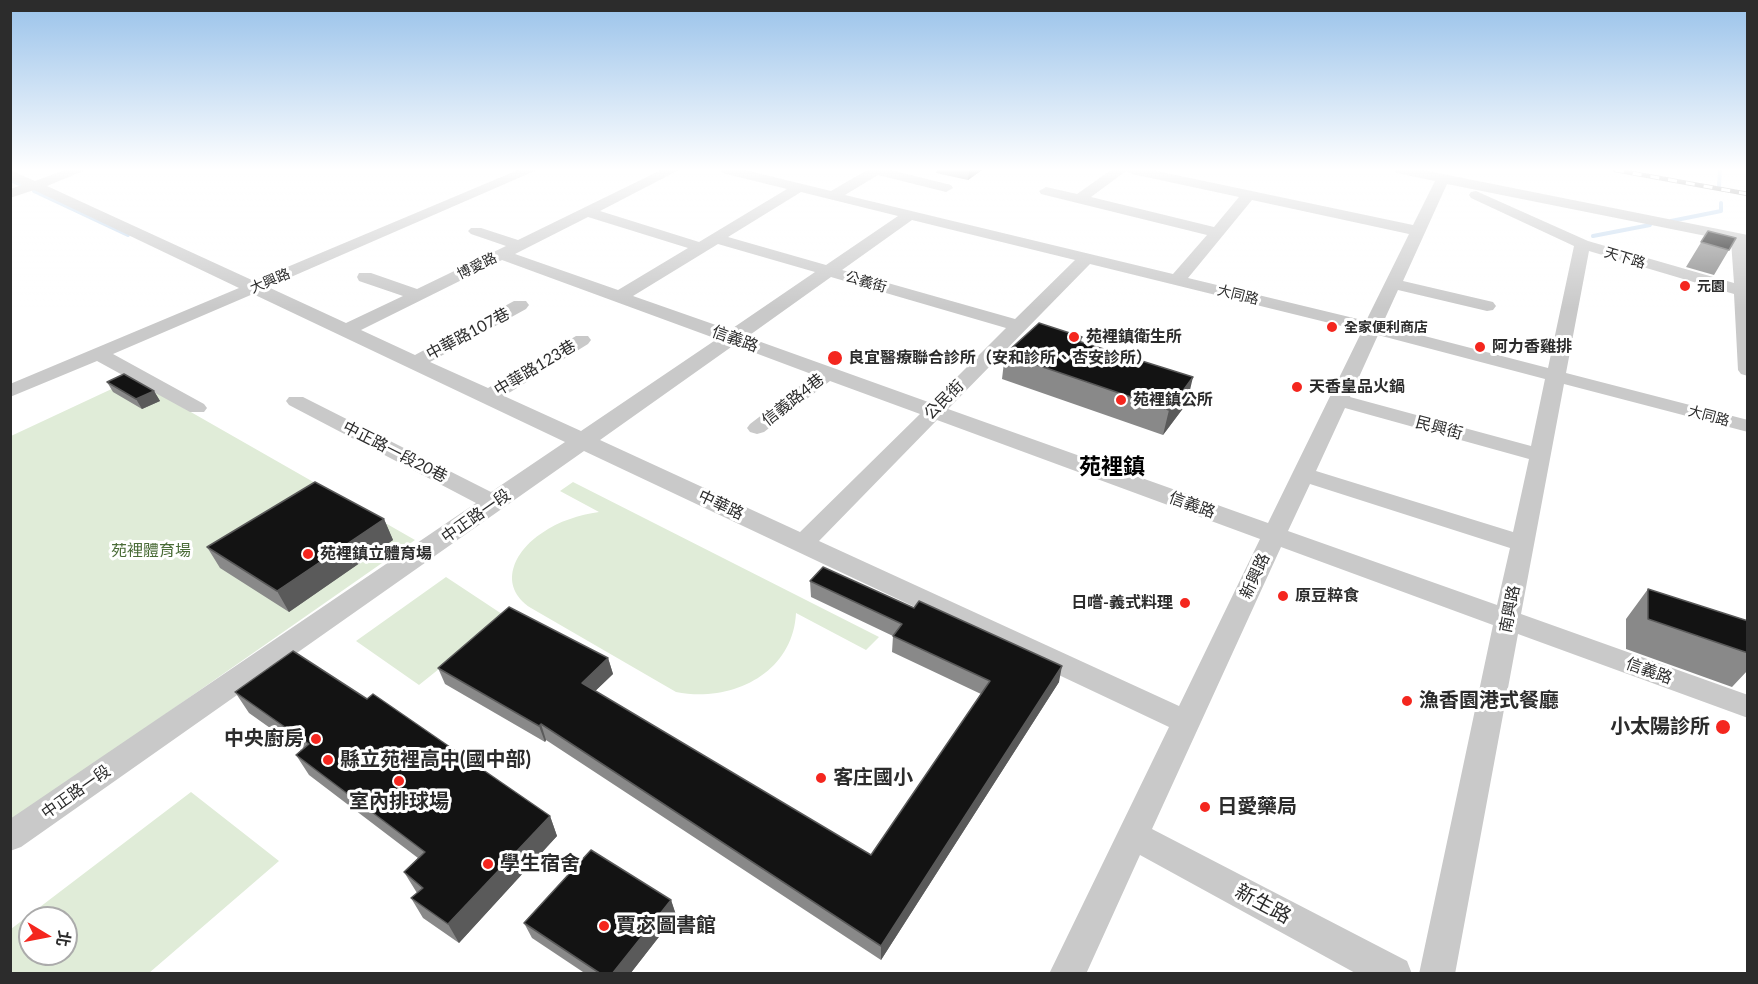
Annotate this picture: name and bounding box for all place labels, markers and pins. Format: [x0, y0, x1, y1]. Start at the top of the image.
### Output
place label: 元園 [1697, 278, 1725, 294]
marker: 元園 [1678, 279, 1692, 293]
place label: 全家便利商店 [1344, 319, 1428, 335]
marker: 全家便利商店 [1325, 320, 1339, 334]
place label: 苑裡鎮衛生所 [1086, 327, 1182, 347]
marker: 苑裡鎮衛生所 [1067, 330, 1081, 344]
place label: 阿力香雞排 [1492, 337, 1572, 357]
marker: 阿力香雞排 [1473, 340, 1487, 354]
place label: 良宜醫療聯合診所（安和診所、杏安診所） [848, 348, 1152, 368]
marker: 良宜醫療聯合診所（安和診所、杏安診所） [826, 349, 844, 367]
place label: 天香皇品火鍋 [1309, 377, 1405, 397]
marker: 天香皇品火鍋 [1290, 380, 1304, 394]
place label: 苑裡鎮公所 [1133, 390, 1213, 410]
marker: 苑裡鎮公所 [1114, 393, 1128, 407]
place label: 苑裡鎮立體育場 [320, 544, 432, 564]
marker: 苑裡鎮立體育場 [301, 547, 315, 561]
place label: 原豆粹食 [1295, 586, 1359, 606]
marker: 原豆粹食 [1276, 589, 1290, 603]
place label: 日嚐-義式料理 [1071, 593, 1173, 613]
marker: 日嚐-義式料理 [1178, 596, 1192, 610]
place label: 漁香園港式餐廳 [1419, 689, 1559, 713]
marker: 漁香園港式餐廳 [1400, 694, 1414, 708]
place label: 小太陽診所 [1610, 715, 1710, 739]
marker: 小太陽診所 [1714, 718, 1732, 736]
place label: 中央廚房 [224, 727, 304, 751]
marker: 中央廚房 [309, 732, 323, 746]
place label: 縣立苑裡高中(國中部) [340, 748, 531, 772]
marker: 縣立苑裡高中(國中部) [321, 753, 335, 767]
place label: 客庄國小 [833, 766, 913, 790]
marker: 客庄國小 [814, 771, 828, 785]
marker: 室內排球場 [392, 774, 406, 788]
place label: 室內排球場 [349, 790, 449, 814]
place label: 日愛藥局 [1217, 795, 1297, 819]
marker: 日愛藥局 [1198, 800, 1212, 814]
place label: 學生宿舍 [500, 852, 580, 876]
marker: 學生宿舍 [481, 857, 495, 871]
place label: 賈宓圖書館 [616, 914, 716, 938]
marker: 賈宓圖書館 [597, 919, 611, 933]

